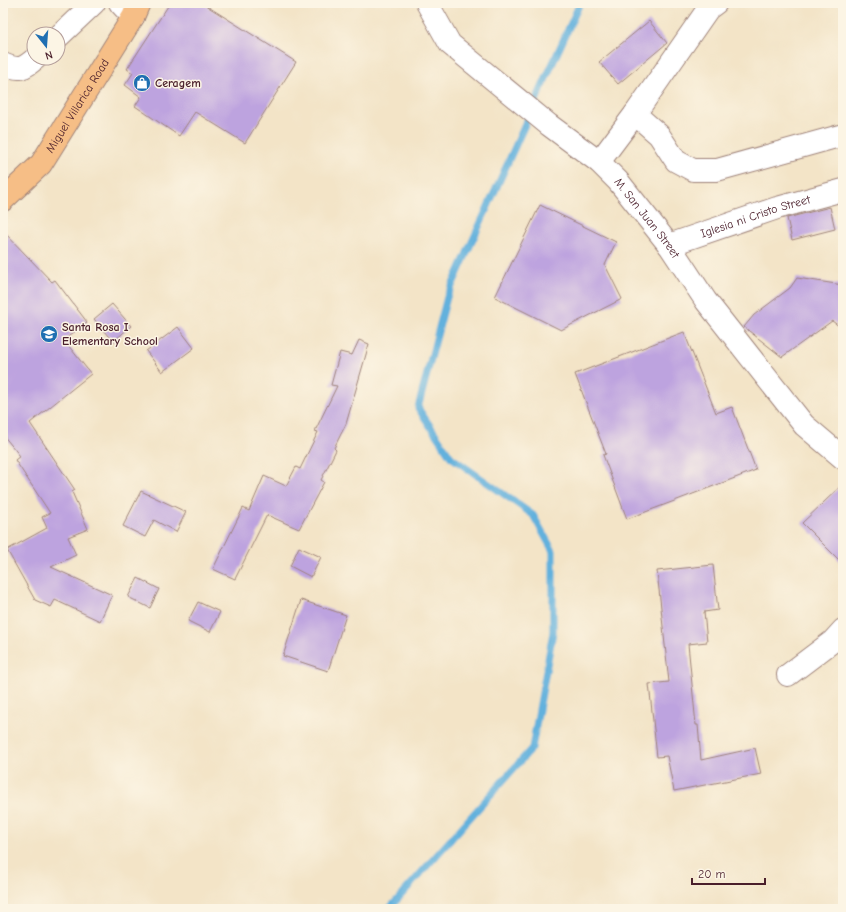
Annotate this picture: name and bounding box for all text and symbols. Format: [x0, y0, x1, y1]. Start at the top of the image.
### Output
north arrow [26, 26, 66, 66]
text: N [43, 48, 54, 62]
street label: Miguel Villarica Road [43, 56, 112, 155]
shop icon: Ceragem [132, 73, 152, 93]
place label: Ceragem [155, 76, 201, 90]
street label: M. San Juan Street [611, 175, 683, 261]
street label: Iglesia ni Cristo Street [699, 192, 812, 241]
place label: Santa Rosa I Elementary School [62, 320, 158, 348]
school or university icon: Santa Rosa I Elementary School [39, 324, 59, 344]
scale bar [692, 860, 765, 886]
text: 20 m [698, 867, 726, 881]

